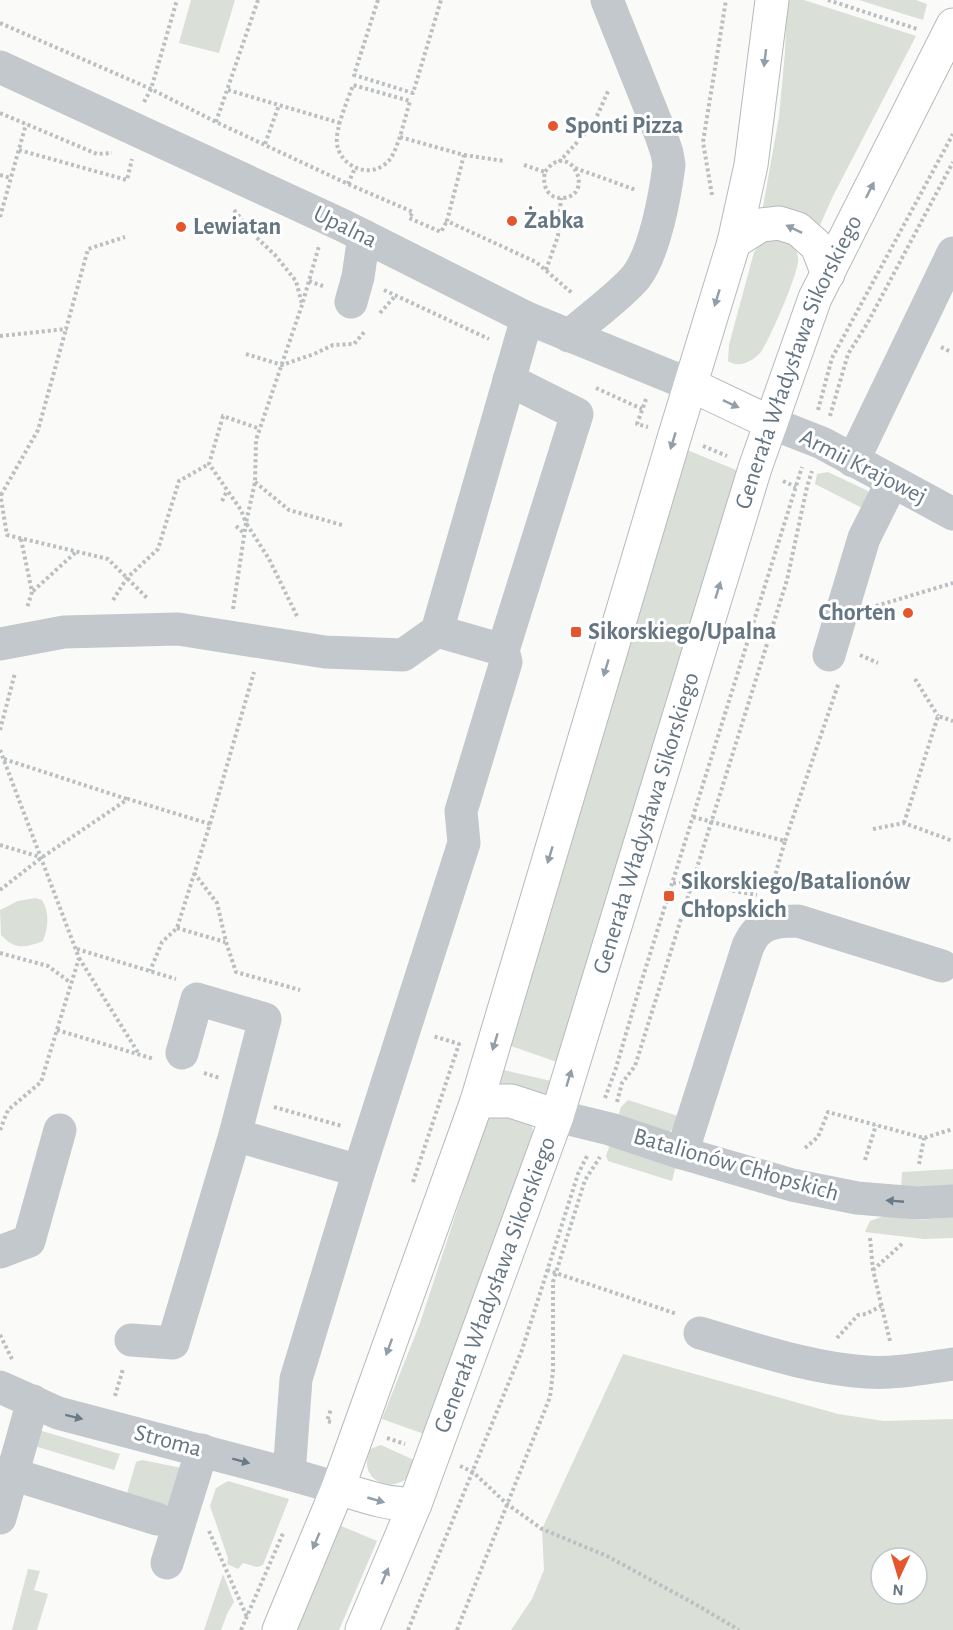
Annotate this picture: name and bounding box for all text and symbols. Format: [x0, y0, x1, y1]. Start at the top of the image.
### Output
one-way arrow [760, 49, 769, 68]
place label: Sponti Pizza [565, 114, 683, 138]
marker: Sponti Pizza [546, 119, 560, 133]
one-way arrow [866, 181, 875, 198]
street label: Upalna [310, 201, 380, 253]
place label: Żabka [524, 206, 584, 233]
street label: Generała Władysława Sikorskiego [731, 211, 867, 512]
marker: Żabka [505, 214, 519, 228]
place label: Lewiatan [193, 215, 281, 239]
marker: Lewiatan [174, 220, 188, 234]
one-way arrow [785, 225, 803, 235]
one-way arrow [712, 289, 721, 307]
one-way arrow [723, 399, 740, 408]
street label: Armii Krajowej [796, 425, 930, 509]
one-way arrow [668, 432, 677, 450]
one-way arrow [714, 581, 723, 599]
place label: Chorten [819, 601, 896, 625]
marker: Chorten [901, 606, 915, 620]
place label: Sikorskiego/Upalna [588, 620, 776, 644]
marker: Sikorskiego/Upalna [569, 625, 583, 639]
one-way arrow [601, 659, 610, 677]
street label: Generała Władysława Sikorskiego [589, 670, 704, 977]
one-way arrow [545, 846, 554, 864]
place label: Sikorskiego/Batalionów Chłopskich [681, 870, 910, 922]
marker: Sikorskiego/Batalionów Chłopskich [662, 889, 676, 903]
one-way arrow [490, 1033, 499, 1051]
one-way arrow [565, 1069, 574, 1087]
street label: Batalionów Chłopskich [631, 1124, 841, 1206]
street label: Generała Władysława Sikorskiego [430, 1134, 560, 1436]
one-way arrow [885, 1196, 904, 1206]
one-way arrow [383, 1338, 393, 1356]
one-way arrow [64, 1412, 83, 1422]
street label: Stroma [132, 1421, 204, 1461]
one-way arrow [232, 1456, 250, 1466]
one-way arrow [367, 1496, 385, 1505]
one-way arrow [311, 1532, 321, 1550]
north arrow [869, 1546, 929, 1606]
one-way arrow [381, 1567, 390, 1585]
text: N [892, 1582, 904, 1598]

